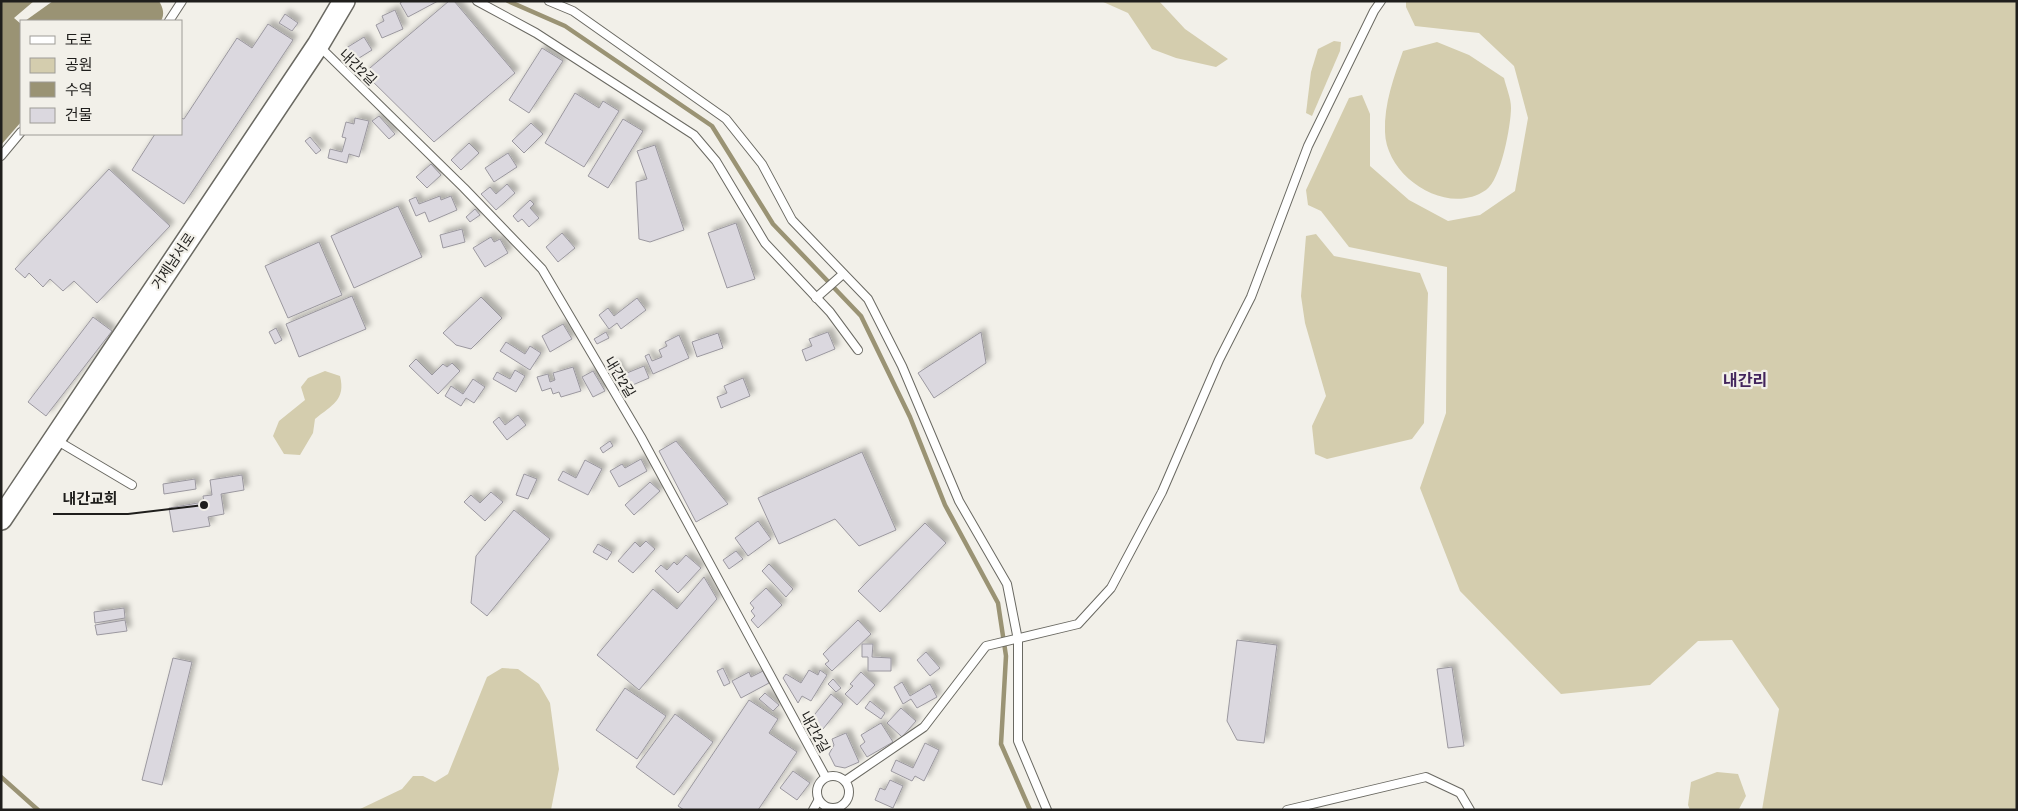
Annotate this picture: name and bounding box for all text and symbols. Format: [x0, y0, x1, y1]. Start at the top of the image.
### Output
legend [20, 20, 182, 135]
text: 도로 [65, 29, 93, 50]
street label: 내간2길 [336, 45, 380, 89]
text: 공원 [65, 54, 93, 75]
text: 수역 [65, 79, 93, 100]
text: 건물 [65, 104, 93, 125]
street label: 거제남서로 [148, 229, 199, 293]
street label: 내간2길 [601, 353, 639, 401]
district label: 내간리 [1723, 369, 1767, 391]
callout: 내간교회 [53, 484, 128, 514]
text: 내간교회 [62, 488, 118, 509]
street label: 내간2길 [796, 708, 834, 756]

